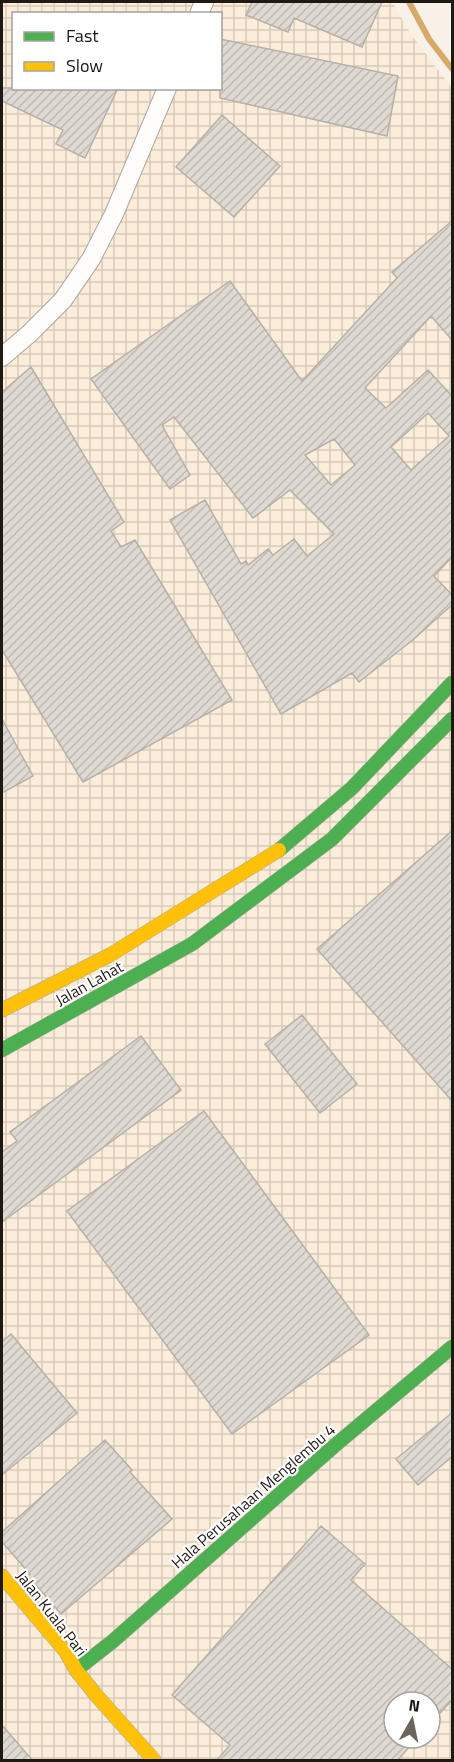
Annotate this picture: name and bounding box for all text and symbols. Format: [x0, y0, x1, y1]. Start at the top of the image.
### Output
legend [12, 12, 222, 90]
text: Fast [66, 22, 99, 49]
text: Slow [66, 52, 103, 79]
street label: Jalan Lahat [51, 954, 128, 1012]
street label: Hala Perusahaan Menglembu 4 [166, 1418, 340, 1574]
street label: Jalan Kuala Pari [11, 1565, 93, 1661]
north arrow [382, 1690, 442, 1750]
text: N [407, 1692, 422, 1718]

